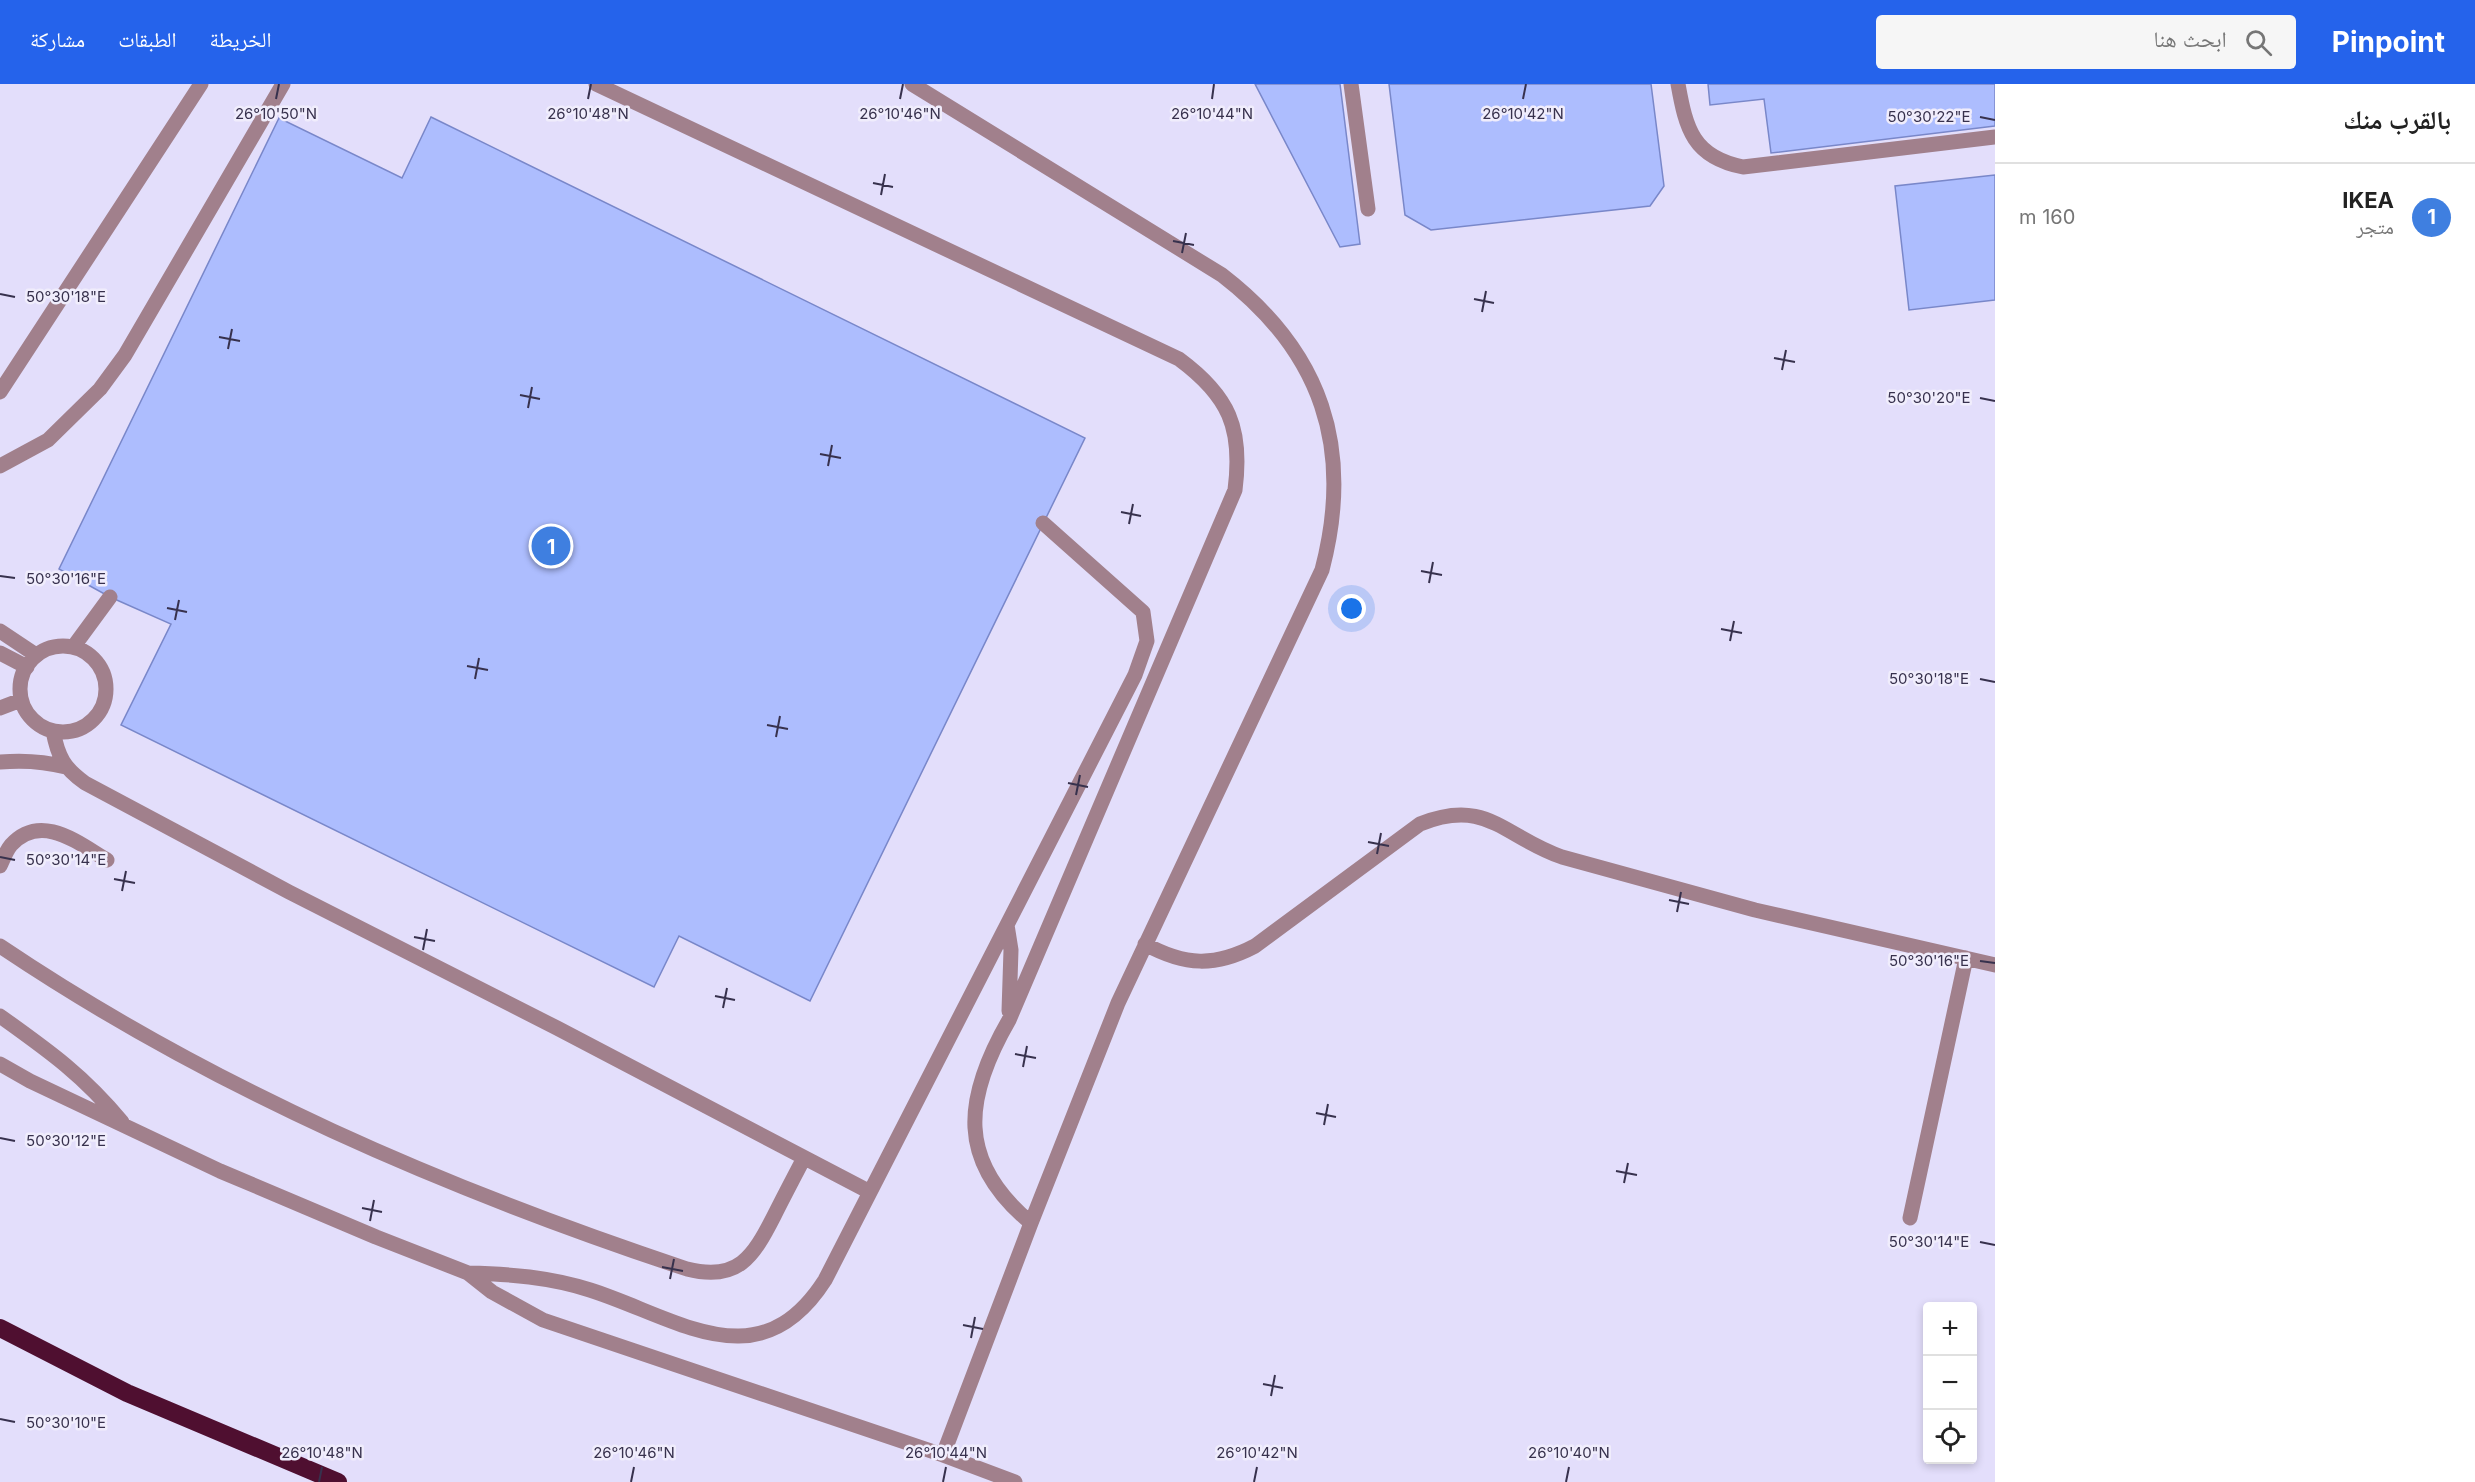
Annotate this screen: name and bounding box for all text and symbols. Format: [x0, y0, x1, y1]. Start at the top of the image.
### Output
search box [1876, 15, 2296, 69]
text: Pinpoint [2332, 25, 2445, 59]
text: ابحث هنا [2153, 26, 2227, 52]
icon: search [2242, 26, 2275, 59]
text: مشاركة [30, 27, 85, 52]
text: الطبقات [118, 27, 177, 52]
text: الخريطة [210, 27, 271, 52]
text: 26°10'50"N [235, 104, 317, 123]
text: 26°10'48"N [547, 104, 629, 123]
text: 26°10'46"N [859, 104, 941, 123]
text: 26°10'44"N [1171, 104, 1253, 123]
text: 26°10'42"N [1482, 104, 1564, 123]
text: بالقرب منك [2343, 104, 2451, 135]
text: 50°30'22"E [1888, 107, 1970, 126]
text: IKEA [2342, 187, 2394, 213]
text: 160 m [2019, 205, 2075, 229]
text: 1 [2427, 205, 2436, 229]
text: متجر [2356, 215, 2394, 239]
text: 50°30'18"E [26, 287, 106, 306]
text: 50°30'20"E [1887, 388, 1971, 407]
pin: 1 [532, 524, 570, 568]
text: 50°30'16"E [26, 569, 106, 588]
your location [1337, 594, 1366, 623]
text: 50°30'18"E [1889, 669, 1969, 688]
text: 50°30'14"E [26, 850, 106, 869]
text: 50°30'16"E [1889, 951, 1969, 970]
text: 50°30'12"E [26, 1131, 106, 1150]
text: 50°30'14"E [1889, 1232, 1969, 1251]
map controls [1923, 1302, 1977, 1464]
button: + [1923, 1302, 1977, 1356]
button: − [1923, 1356, 1977, 1410]
button: locate [1923, 1410, 1977, 1464]
text: 50°30'10"E [26, 1413, 106, 1432]
text: 26°10'48"N [281, 1443, 363, 1462]
text: 26°10'46"N [593, 1443, 675, 1462]
text: 26°10'44"N [905, 1443, 987, 1462]
text: 26°10'42"N [1216, 1443, 1298, 1462]
text: 26°10'40"N [1528, 1443, 1610, 1462]

